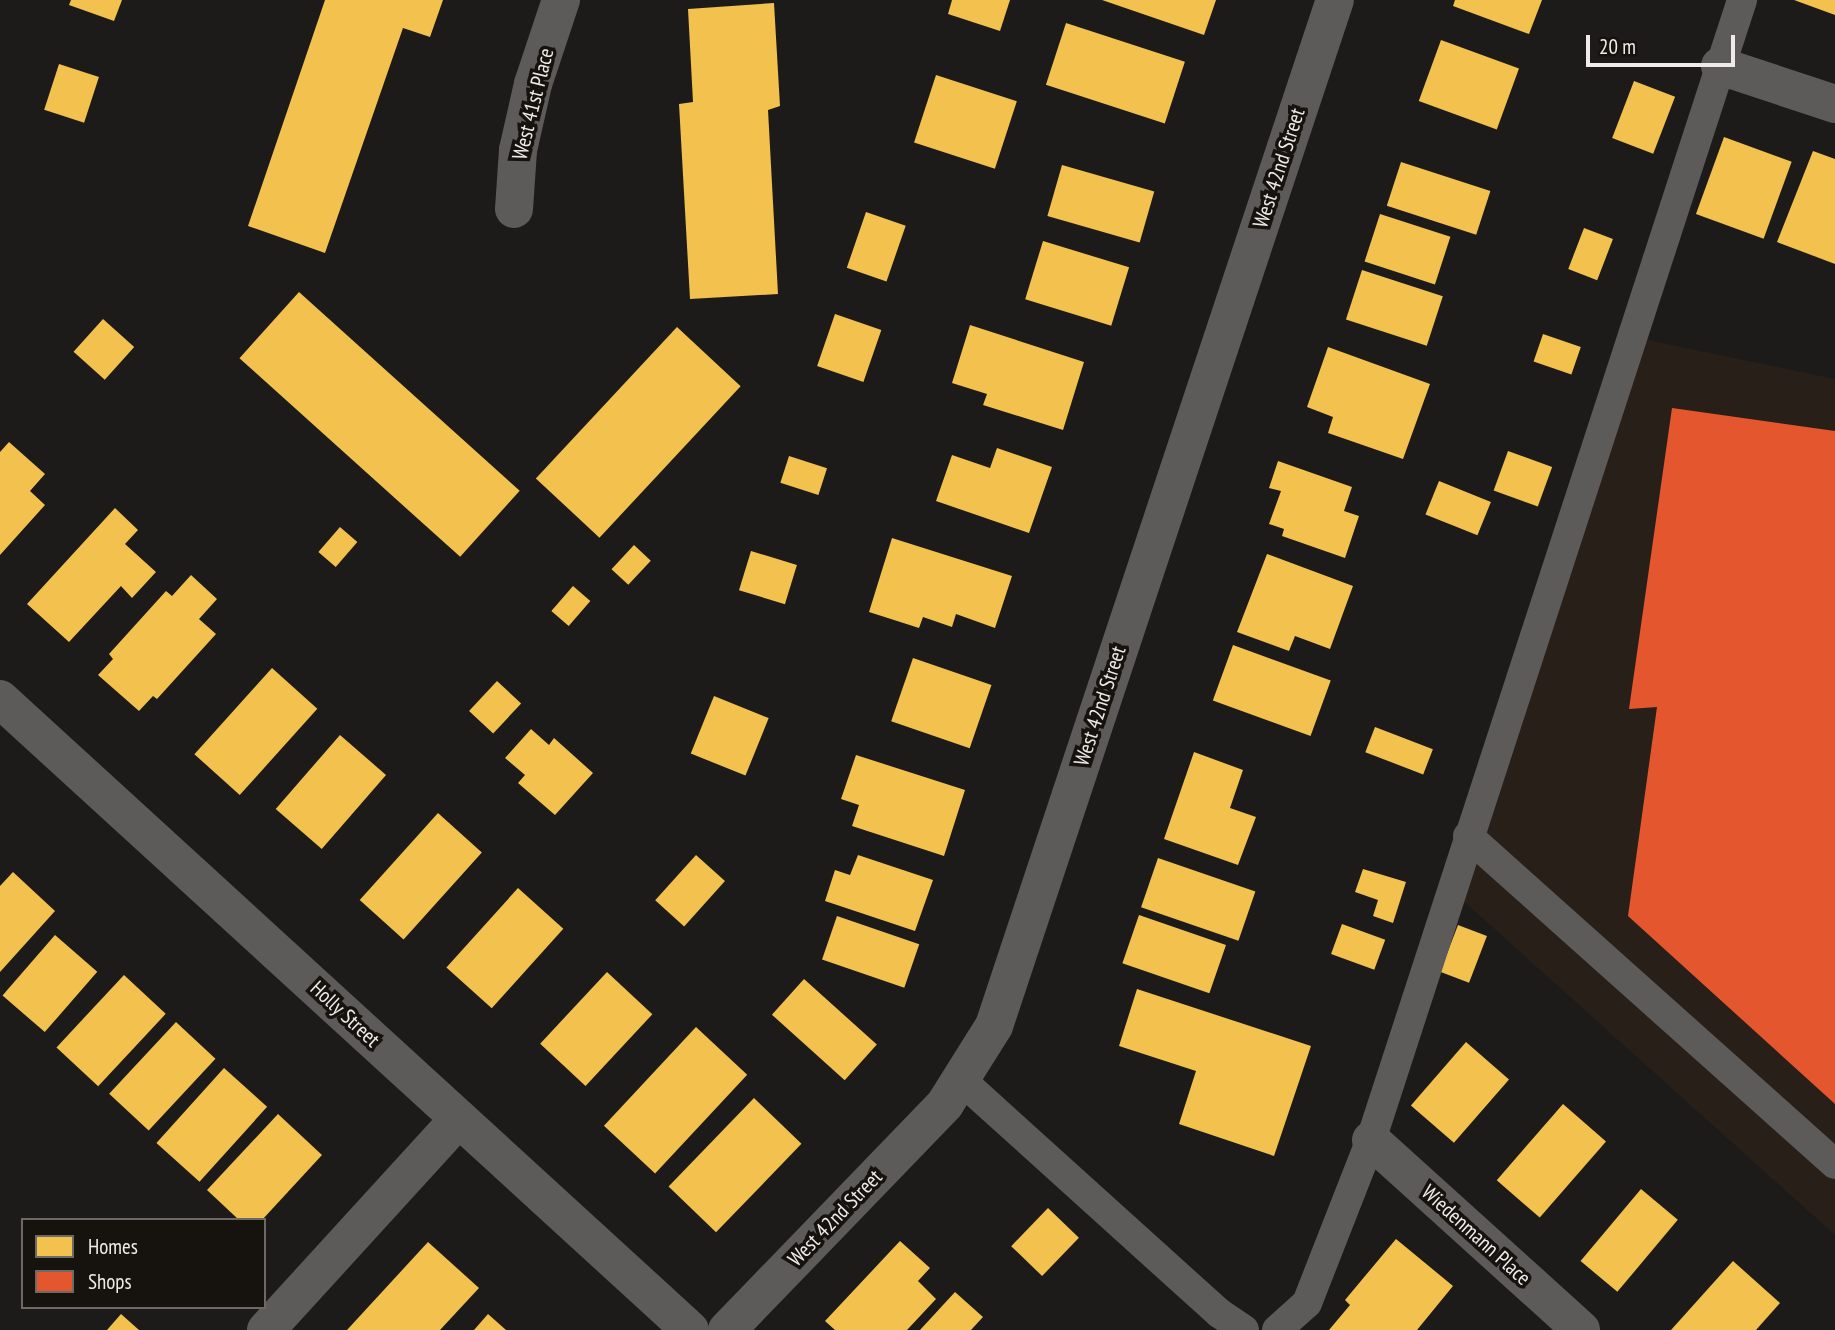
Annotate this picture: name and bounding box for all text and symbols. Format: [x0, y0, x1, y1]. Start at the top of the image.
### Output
scale bar [1590, 21, 1739, 65]
text: 20 m [1599, 33, 1636, 60]
street label: West 41st Place [507, 46, 559, 162]
street label: West 42nd Street [1248, 105, 1310, 231]
street label: West 42nd Street [1069, 643, 1131, 769]
street label: Holly Street [305, 975, 385, 1053]
street label: West 42nd Street [783, 1164, 887, 1272]
street label: Wiedenmann Place [1416, 1180, 1536, 1290]
legend [21, 1218, 266, 1309]
text: Homes [88, 1233, 138, 1260]
text: Shops [88, 1268, 132, 1295]

